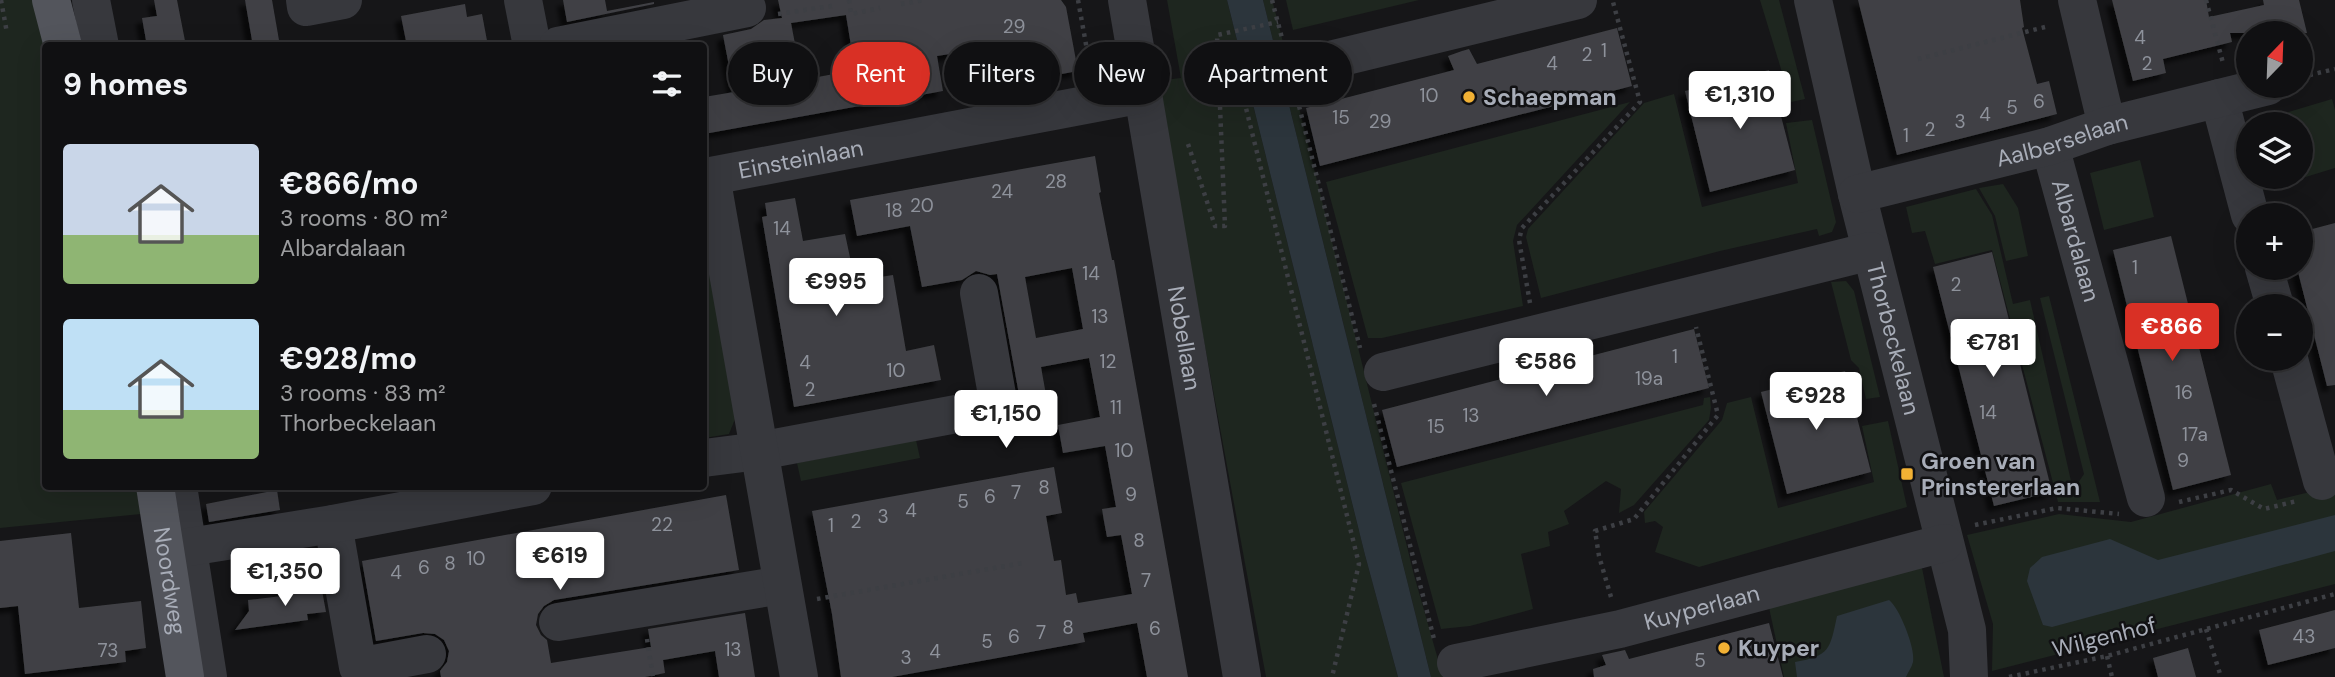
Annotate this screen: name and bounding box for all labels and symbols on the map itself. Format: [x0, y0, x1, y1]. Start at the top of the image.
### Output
house number: 29 [1003, 14, 1025, 39]
north arrow [2236, 21, 2314, 98]
house number: 4 [2134, 25, 2146, 50]
house number: 1 [1601, 38, 1607, 63]
house number: 2 [1582, 42, 1593, 67]
house number: 4 [1546, 51, 1558, 76]
house number: 2 [2142, 51, 2153, 76]
pin: €1,310 [1683, 72, 1797, 131]
place label: Schaepman [1483, 82, 1617, 112]
house number: 10 [1420, 83, 1438, 108]
marker: Schaepman [1461, 89, 1477, 105]
house number: 6 [2033, 89, 2045, 114]
house number: 5 [2006, 95, 2018, 120]
house number: 4 [1979, 102, 1991, 127]
house number: 15 [1332, 105, 1350, 130]
street label: Aalberselaan [1993, 106, 2131, 174]
house number: 29 [1369, 109, 1391, 134]
house number: 3 [1954, 109, 1966, 134]
house number: 2 [1925, 117, 1936, 142]
house number: 1 [1903, 123, 1909, 148]
street label: Einsteinlaan [736, 132, 866, 186]
house number: 28 [1045, 169, 1067, 194]
street label: Albardalaan [2045, 176, 2107, 305]
house number: 24 [991, 179, 1013, 204]
house number: 20 [910, 193, 934, 218]
house number: 18 [885, 198, 903, 223]
house number: 14 [773, 216, 791, 241]
house number: 1 [2132, 255, 2138, 280]
pin: €995 [795, 258, 877, 318]
street label: Thorbeckelaan [1860, 259, 1927, 418]
house number: 14 [1082, 261, 1100, 286]
house number: 2 [1951, 272, 1962, 297]
street label: Nobellaan [1161, 284, 1208, 393]
house number: 13 [1091, 304, 1109, 329]
pin: €866 [2131, 304, 2213, 363]
pin: €781 [1952, 320, 2034, 379]
pin: €586 [1505, 338, 1587, 398]
house number: 1 [1672, 344, 1678, 369]
house number: 12 [1100, 349, 1116, 374]
house number: 4 [799, 350, 811, 375]
house number: 10 [887, 358, 905, 383]
house number: 19a [1635, 366, 1663, 391]
pin: €928 [1775, 372, 1857, 432]
house number: 2 [805, 377, 816, 402]
house number: 16 [2175, 380, 2193, 405]
pin: €1,150 [949, 391, 1063, 450]
house number: 11 [1110, 395, 1122, 420]
house number: 14 [1979, 400, 1997, 425]
house number: 13 [1462, 403, 1480, 428]
house number: 15 [1427, 414, 1445, 439]
house number: 17a [2182, 422, 2208, 447]
house number: 10 [1115, 438, 1133, 463]
place label: Groen van Prinstererlaan [1921, 446, 2080, 502]
house number: 9 [2177, 448, 2189, 473]
marker: Groen van Prinstererlaan [1899, 466, 1915, 482]
house number: 8 [1038, 475, 1050, 500]
house number: 7 [1011, 480, 1021, 505]
house number: 9 [1125, 482, 1137, 507]
house number: 6 [984, 484, 996, 509]
house number: 5 [957, 489, 969, 514]
house number: 4 [905, 498, 917, 523]
house number: 3 [877, 504, 889, 529]
house number: 2 [851, 509, 862, 534]
house number: 22 [651, 512, 673, 537]
house number: 1 [828, 513, 834, 538]
street label: Noordweg [147, 525, 193, 637]
house number: 8 [1133, 528, 1145, 553]
pin: €619 [519, 532, 601, 592]
house number: 10 [467, 546, 485, 571]
pin: €1,350 [228, 548, 342, 608]
house number: 8 [444, 551, 456, 576]
house number: 6 [418, 555, 430, 580]
house number: 4 [390, 560, 402, 585]
house number: 7 [1141, 568, 1151, 593]
street label: Kuyperlaan [1641, 578, 1763, 637]
street label: Wilgenhof [2049, 610, 2159, 664]
house number: 8 [1062, 615, 1074, 640]
house number: 6 [1149, 616, 1161, 641]
house number: 7 [1036, 620, 1046, 645]
house number: 6 [1008, 624, 1020, 649]
house number: 43 [2293, 624, 2315, 649]
house number: 5 [981, 629, 993, 654]
place label: Kuyper [1738, 633, 1819, 663]
house number: 13 [724, 637, 742, 662]
house number: 73 [98, 638, 118, 663]
house number: 4 [929, 639, 941, 664]
marker: Kuyper [1716, 640, 1732, 656]
house number: 3 [900, 645, 912, 670]
house number: 5 [1694, 648, 1706, 673]

